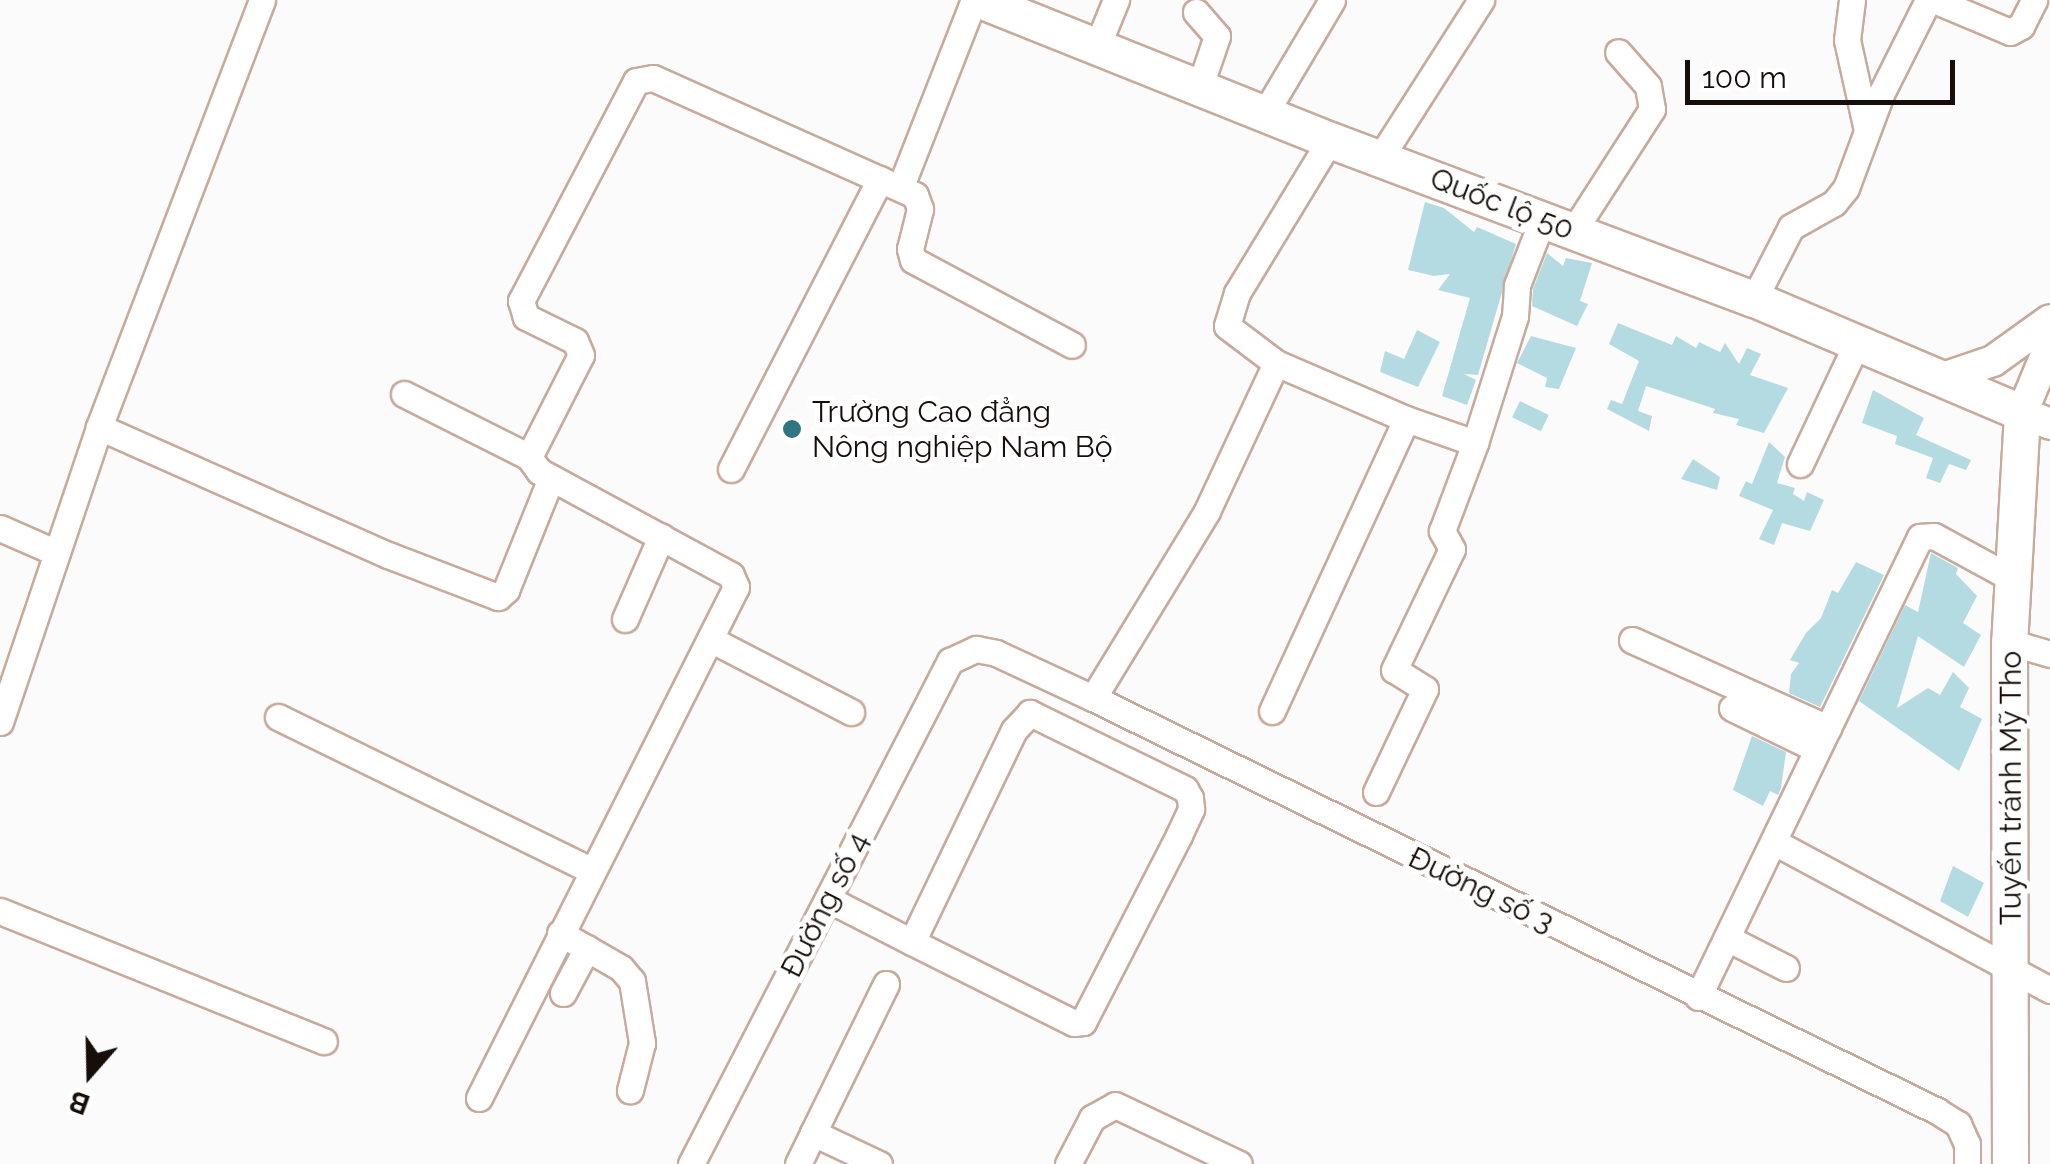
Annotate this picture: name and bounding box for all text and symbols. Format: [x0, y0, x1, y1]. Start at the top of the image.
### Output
scale bar [1690, 40, 1960, 102]
text: 100 m [1702, 60, 1787, 95]
street label: Quốc lộ 50 [1425, 160, 1579, 248]
place label: Trường Cao đẳng Nông nghiệp Nam Bộ [812, 394, 1113, 464]
marker: Trường Cao đẳng Nông nghiệp Nam Bộ [781, 418, 803, 440]
street label: Tuyến tránh Mỹ Tho [1993, 650, 2029, 926]
street label: Đường số 4 [773, 827, 877, 983]
street label: Đường số 3 [1403, 839, 1559, 941]
north arrow [40, 1024, 140, 1124]
text: B [65, 1084, 94, 1121]

